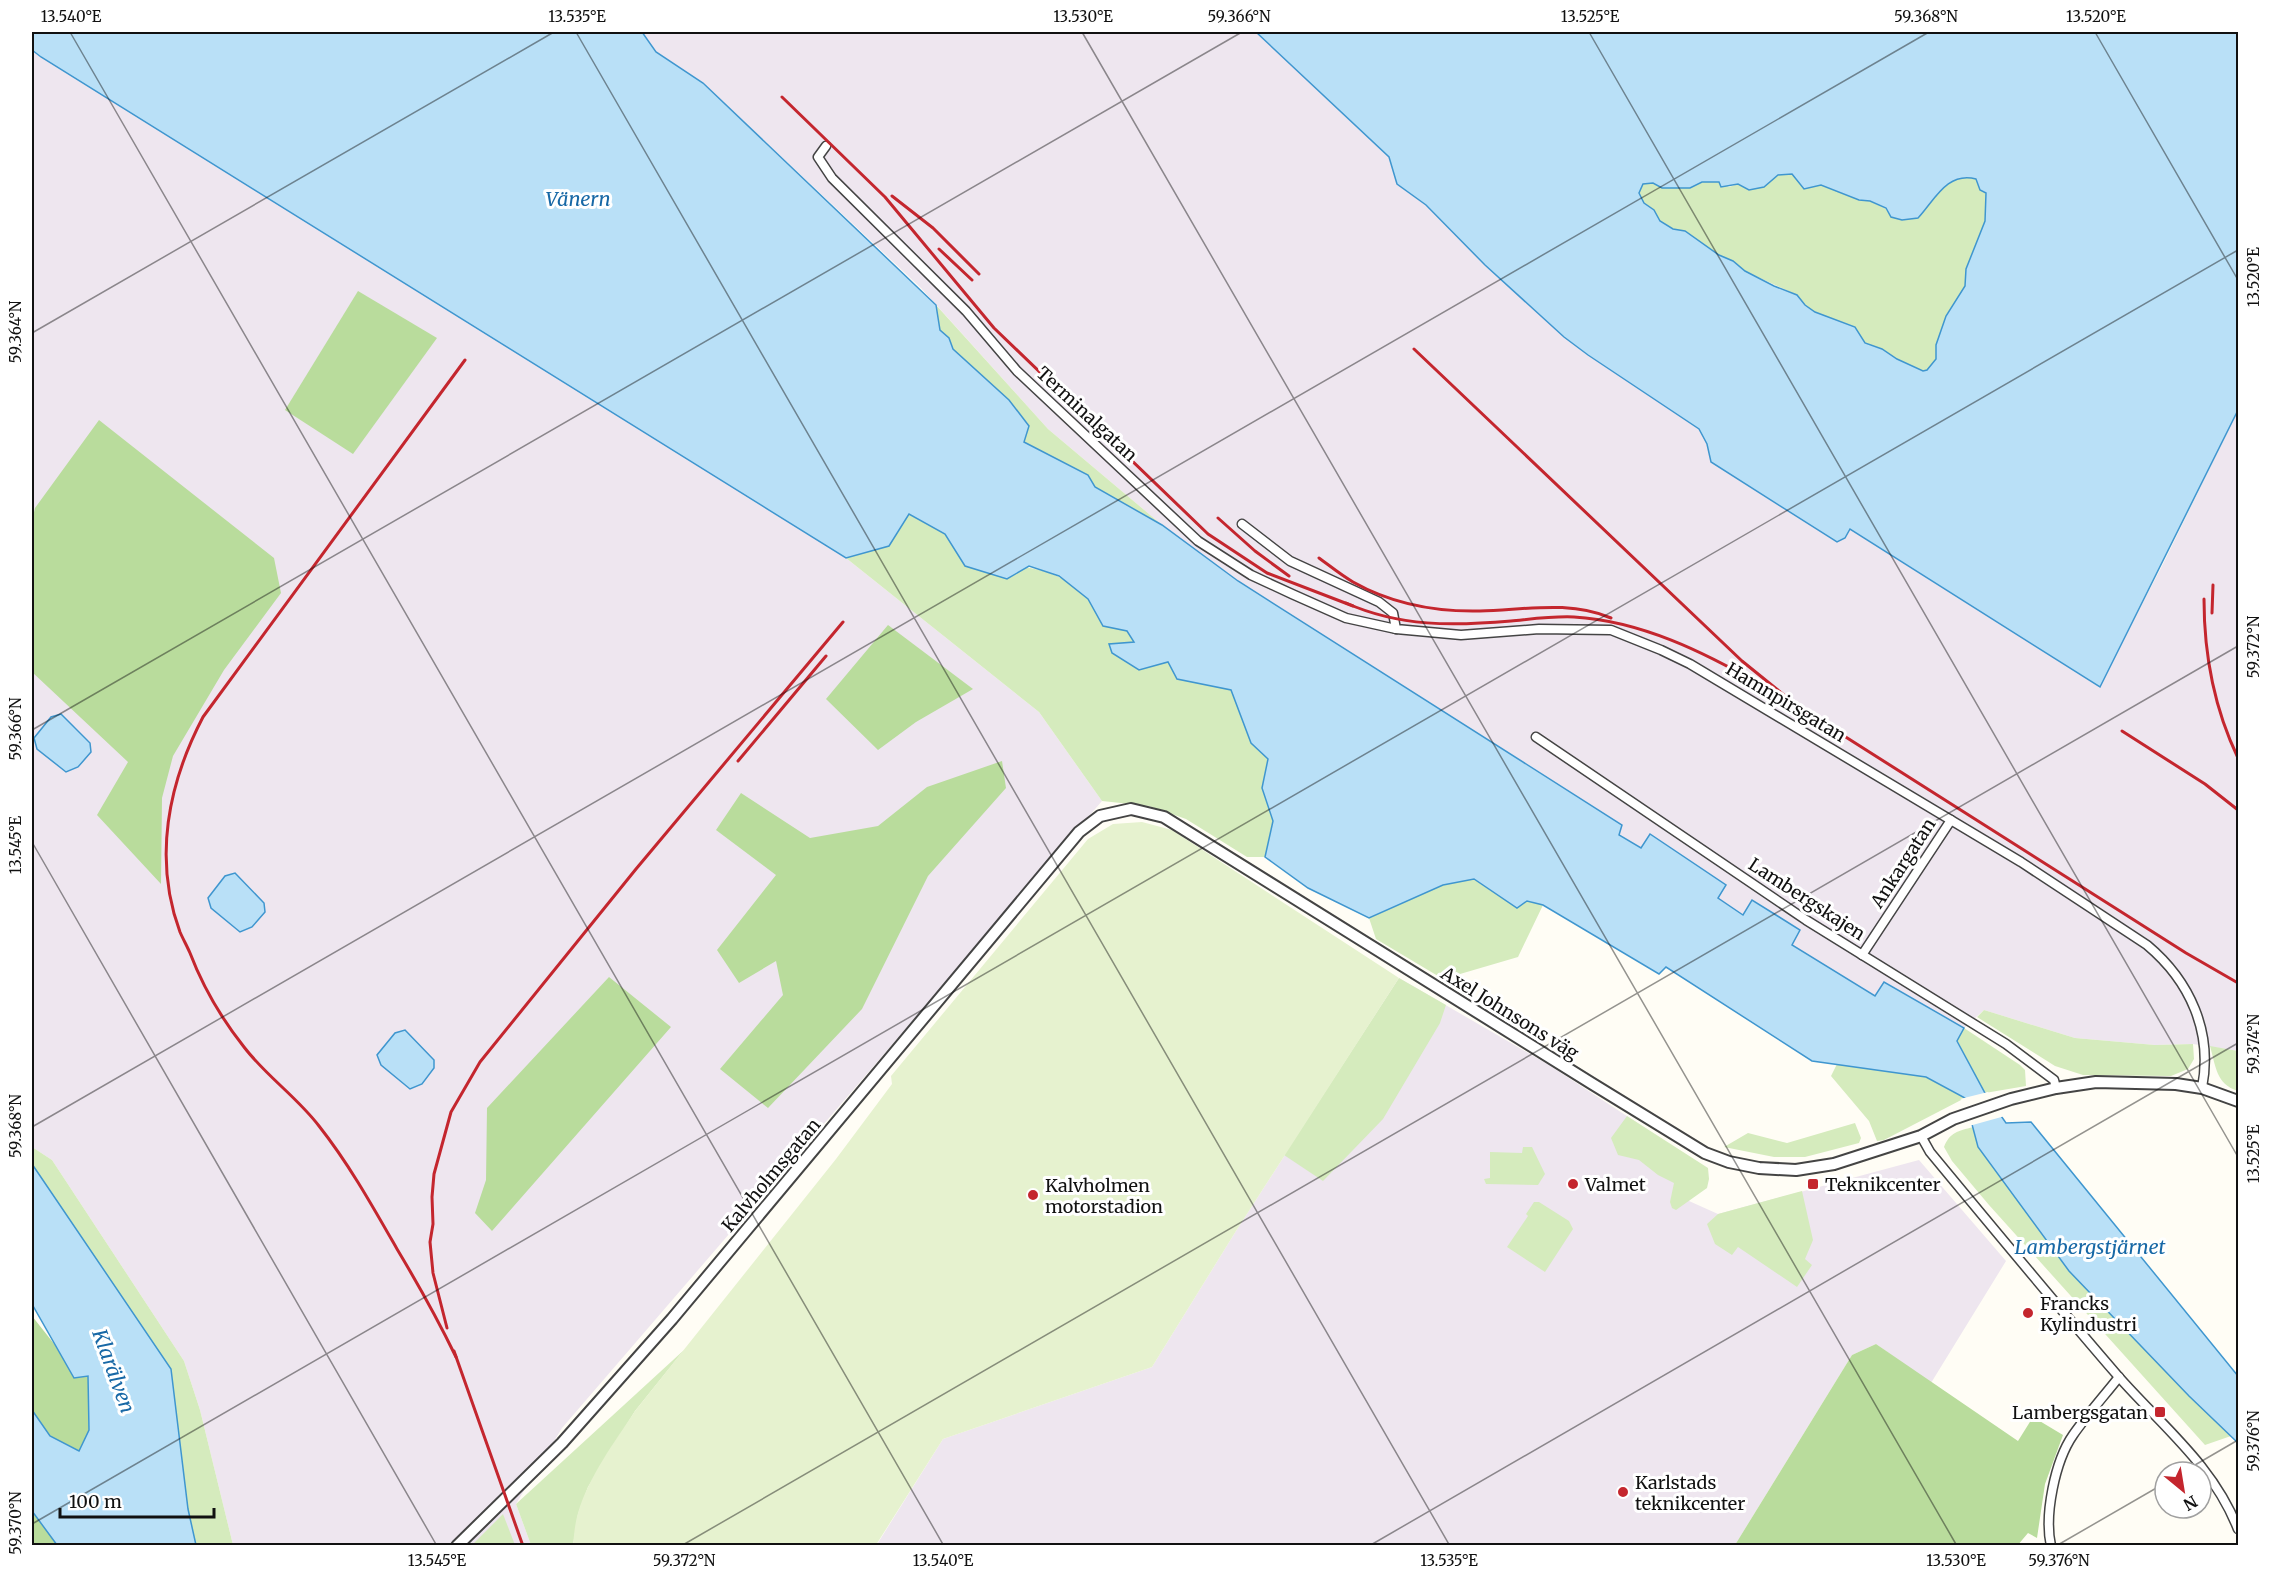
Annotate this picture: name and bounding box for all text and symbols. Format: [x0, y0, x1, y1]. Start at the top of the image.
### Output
text: 13.540°E [41, 7, 102, 26]
text: 13.535°E [548, 7, 606, 26]
text: 13.530°E [1053, 7, 1113, 26]
text: 59.366°N [1207, 7, 1271, 26]
text: 13.525°E [1561, 7, 1620, 26]
text: 59.368°N [1894, 7, 1958, 26]
text: 13.520°E [2066, 7, 2126, 26]
water label: Vänern [545, 186, 611, 211]
text: 13.520°E [2244, 247, 2263, 307]
text: 59.364°N [6, 300, 25, 363]
street label: Terminalgatan [1032, 361, 1142, 467]
text: 59.372°N [2244, 615, 2263, 678]
street label: Hamnpirsgatan [1722, 657, 1850, 747]
text: 59.366°N [6, 697, 25, 761]
street label: Ankargatan [1865, 814, 1941, 913]
text: 13.545°E [6, 815, 25, 874]
street label: Lambergskajen [1744, 853, 1870, 945]
street label: Axel Johnsons väg [1436, 961, 1583, 1065]
text: 59.374°N [2244, 1013, 2263, 1074]
text: 59.368°N [6, 1094, 25, 1158]
street label: Kalvholmsgatan [717, 1113, 825, 1237]
text: 13.525°E [2244, 1124, 2263, 1183]
place label: Valmet [1584, 1173, 1646, 1196]
place label: Teknikcenter [1825, 1173, 1941, 1196]
place label: Kalvholmen motorstadion [1045, 1174, 1163, 1218]
marker: Valmet [1566, 1177, 1580, 1191]
marker: Teknikcenter [1806, 1177, 1820, 1191]
marker: Kalvholmen motorstadion [1026, 1188, 1040, 1202]
water label: Lambergstjärnet [2014, 1234, 2166, 1259]
place label: Francks Kylindustri [2040, 1292, 2137, 1336]
marker: Francks Kylindustri [2021, 1306, 2035, 1320]
water label: Klarälven [87, 1325, 141, 1416]
place label: Lambergsgatan [2012, 1401, 2148, 1424]
marker: Lambergsgatan [2153, 1405, 2167, 1419]
text: 59.376°N [2244, 1410, 2263, 1472]
north arrow [2153, 1460, 2213, 1520]
place label: Karlstads teknikcenter [1635, 1471, 1745, 1515]
scale bar [60, 1481, 214, 1519]
marker: Karlstads teknikcenter [1616, 1485, 1630, 1499]
text: 100 m [69, 1490, 122, 1513]
text: 59.370°N [6, 1491, 25, 1555]
text: N [2180, 1491, 2201, 1515]
text: 13.545°E [408, 1551, 467, 1570]
text: 59.372°N [653, 1551, 716, 1570]
text: 13.540°E [913, 1551, 974, 1570]
text: 13.535°E [1420, 1551, 1478, 1570]
text: 13.530°E [1926, 1551, 1986, 1570]
text: 59.376°N [2028, 1551, 2090, 1570]

